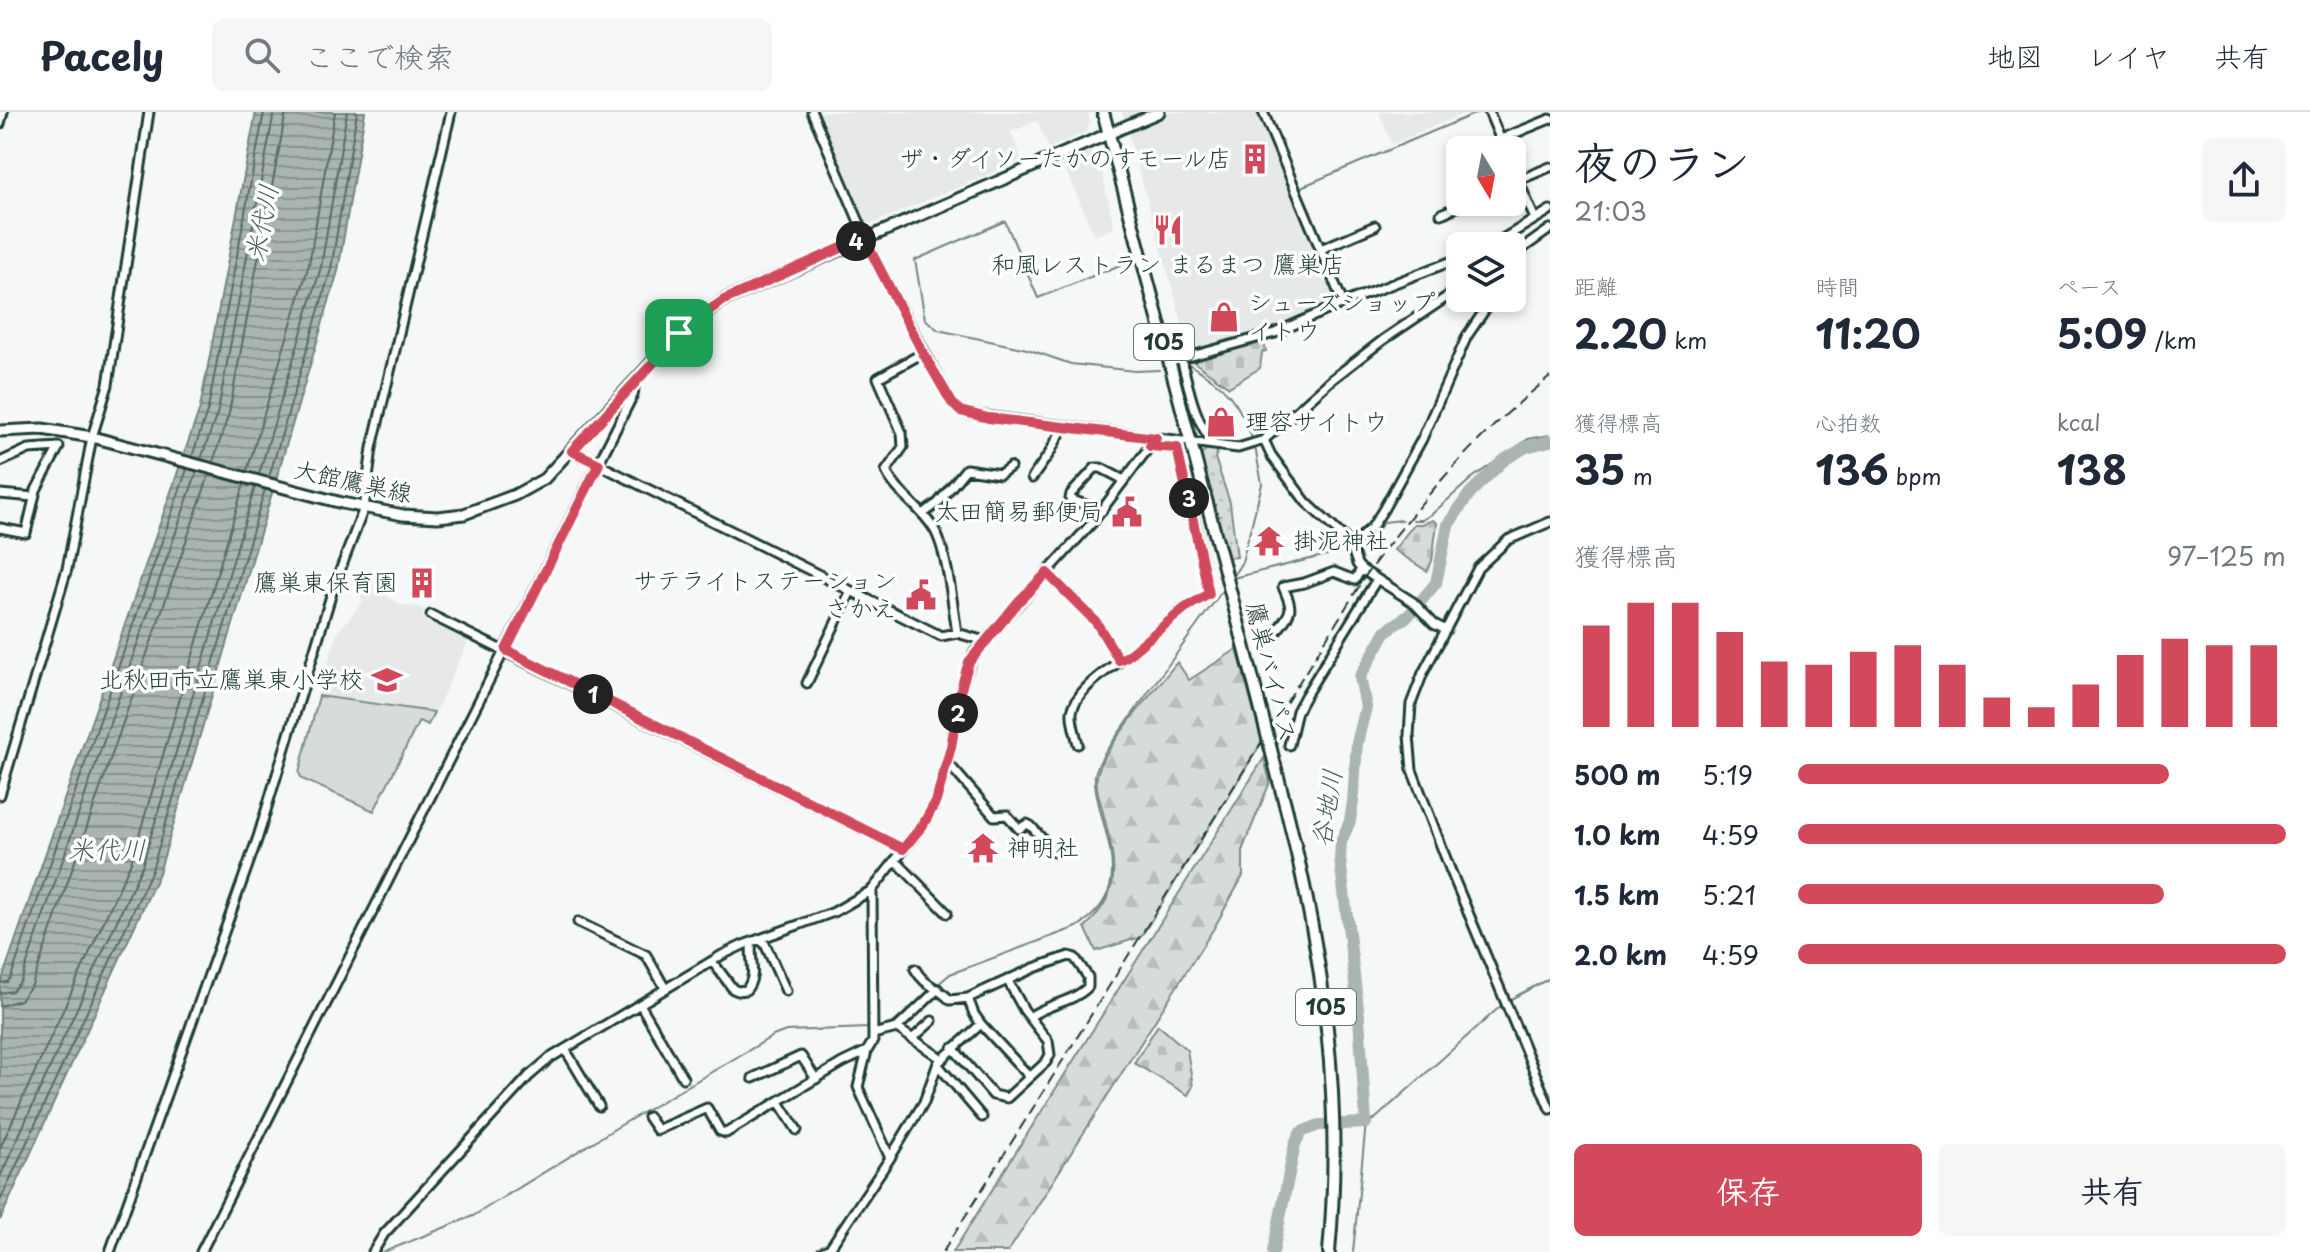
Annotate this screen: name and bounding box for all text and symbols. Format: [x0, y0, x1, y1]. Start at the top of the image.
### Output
search box [212, 19, 772, 91]
text: Pacely [40, 27, 164, 84]
icon: search [240, 33, 284, 77]
text: ここで検索 [304, 33, 454, 78]
text: 地図 [1987, 34, 2043, 77]
text: レイヤ [2087, 34, 2170, 77]
text: 共有 [2214, 34, 2270, 77]
text: 夜のラン [1574, 128, 1750, 194]
north arrow [1446, 136, 1526, 216]
map controls [1446, 136, 1526, 312]
button: share [2202, 138, 2286, 222]
place label: ザ・ダイソーたかのすモール店 [899, 139, 1231, 175]
building icon: ザ・ダイソーたかのすモール店 [1238, 142, 1272, 176]
water label: 米代川 [234, 181, 287, 265]
text: 21:03 [1574, 191, 1647, 230]
restaurant icon: 和風レストラン まるまつ 鷹巣店 [1151, 213, 1185, 247]
pin: 4 [836, 221, 876, 261]
text: 4 [849, 224, 863, 257]
button: layers [1446, 232, 1526, 312]
place label: 和風レストラン まるまつ 鷹巣店 [991, 245, 1345, 281]
text: 距離 [1574, 269, 1618, 302]
text: 時間 [1815, 269, 1859, 302]
text: ペース [2057, 269, 2121, 302]
place label: シューズショップ イトウ [1248, 283, 1436, 347]
pin [645, 299, 713, 367]
shop icon: シューズショップ イトウ [1207, 300, 1241, 334]
text: 2.20 [1574, 302, 1667, 363]
text: 11:20 [1815, 302, 1921, 363]
text: 5:09 [2057, 302, 2148, 363]
icon: arrive [657, 311, 701, 355]
text: km [1667, 323, 1707, 356]
text: /km [2148, 323, 2197, 356]
road number: 105 [1134, 324, 1194, 360]
place label: 理容サイトウ [1245, 402, 1388, 438]
shop icon: 理容サイトウ [1204, 405, 1238, 439]
text: 獲得標高 [1574, 405, 1662, 438]
text: 心拍数 [1815, 405, 1881, 438]
text: kcal [2057, 405, 2101, 438]
text: 35 [1574, 438, 1626, 499]
text: 136 [1815, 438, 1889, 499]
text: 138 [2057, 438, 2127, 499]
street label: 大館鷹巣線 [291, 450, 416, 510]
text: m [1626, 459, 1653, 492]
text: bpm [1889, 459, 1942, 492]
pin: 3 [1169, 478, 1209, 518]
text: 3 [1182, 481, 1196, 514]
place label: 太田簡易郵便局 [935, 492, 1103, 528]
public building icon: 太田簡易郵便局 [1110, 495, 1144, 529]
place label: 掛泥神社 [1293, 521, 1389, 557]
temple icon: 掛泥神社 [1252, 524, 1286, 558]
text: 獲得標高 [1574, 536, 1678, 575]
text: 97–125 m [2167, 536, 2286, 575]
place label: サテライトステーション さかえ [633, 561, 897, 625]
place label: 鷹巣東保育園 [254, 563, 398, 599]
building icon: 鷹巣東保育園 [405, 566, 439, 600]
public building icon: サテライトステーション さかえ [904, 578, 938, 612]
street label: 鷹巣バイパス [1238, 598, 1308, 746]
place label: 北秋田市立鷹巣東小学校 [99, 660, 363, 696]
school or university icon: 北秋田市立鷹巣東小学校 [370, 663, 404, 697]
pin: 1 [573, 674, 613, 714]
text: 1 [588, 677, 598, 710]
pin: 2 [938, 693, 978, 733]
text: 2 [950, 696, 966, 729]
text: 500 m [1574, 755, 1660, 794]
text: 5:19 [1702, 755, 1753, 794]
water label: 谷地川 [1300, 766, 1351, 849]
text: 1.0 km [1574, 815, 1661, 854]
text: 4:59 [1702, 815, 1759, 854]
place label: 神明社 [1007, 828, 1079, 864]
water label: 米代川 [68, 829, 146, 868]
temple icon: 神明社 [966, 831, 1000, 865]
text: 1.5 km [1574, 875, 1660, 914]
text: 5:21 [1702, 875, 1756, 914]
text: 2.0 km [1574, 935, 1667, 974]
text: 4:59 [1702, 935, 1759, 974]
road number: 105 [1296, 989, 1356, 1025]
button: 保存 [1574, 1144, 1922, 1236]
button: 共有 [1938, 1144, 2286, 1236]

